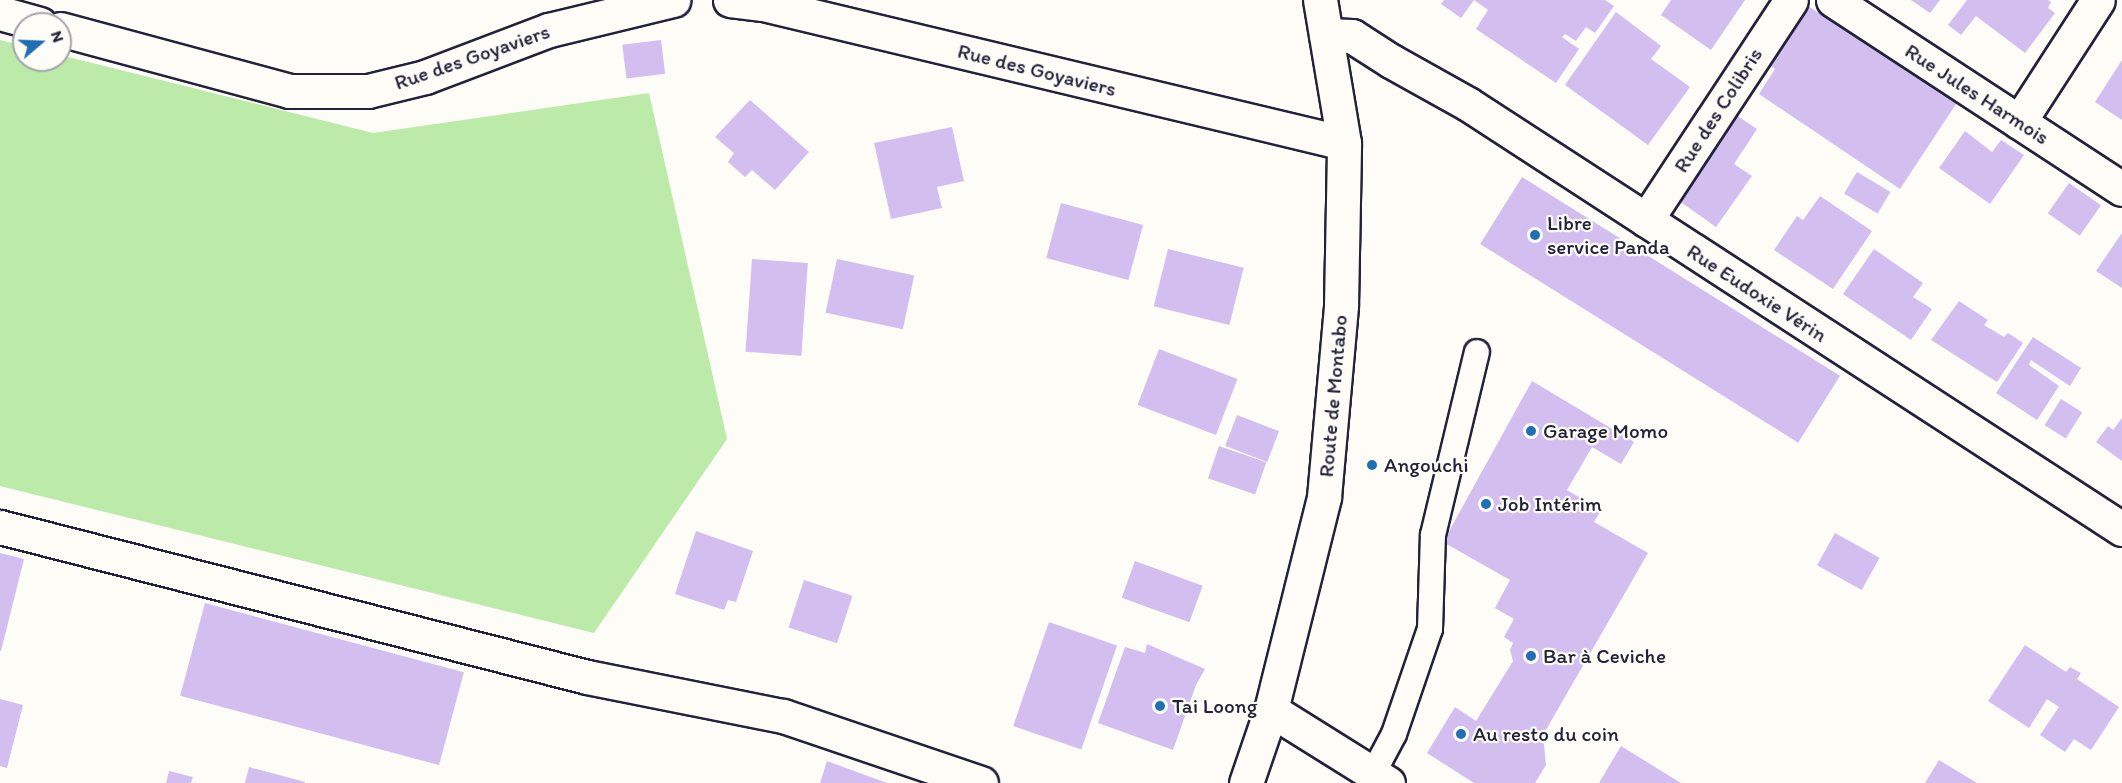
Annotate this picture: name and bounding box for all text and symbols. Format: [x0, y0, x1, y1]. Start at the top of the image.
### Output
north arrow [12, 12, 72, 72]
street label: Rue des Goyaviers [391, 19, 553, 95]
text: N [47, 28, 68, 45]
street label: Rue des Goyaviers [955, 38, 1119, 102]
street label: Rue Jules Harmois [1900, 38, 2054, 150]
street label: Rue des Colibris [1668, 43, 1768, 177]
place label: Libre service Panda [1547, 210, 1670, 260]
marker: Libre service Panda [1528, 228, 1542, 242]
street label: Rue Eudoxie Vérin [1683, 239, 1831, 347]
street label: Route de Montabo [1313, 314, 1353, 478]
place label: Garage Momo [1543, 418, 1668, 444]
marker: Garage Momo [1524, 424, 1538, 438]
place label: Angouchi [1384, 452, 1469, 478]
marker: Angouchi [1365, 458, 1379, 472]
place label: Job Intérim [1498, 491, 1603, 517]
marker: Job Intérim [1479, 497, 1493, 511]
place label: Bar à Ceviche [1543, 643, 1666, 669]
marker: Bar à Ceviche [1524, 649, 1538, 663]
place label: Tai Loong [1172, 693, 1257, 719]
marker: Tai Loong [1153, 699, 1167, 713]
place label: Au resto du coin [1473, 721, 1619, 747]
marker: Au resto du coin [1454, 727, 1468, 741]

